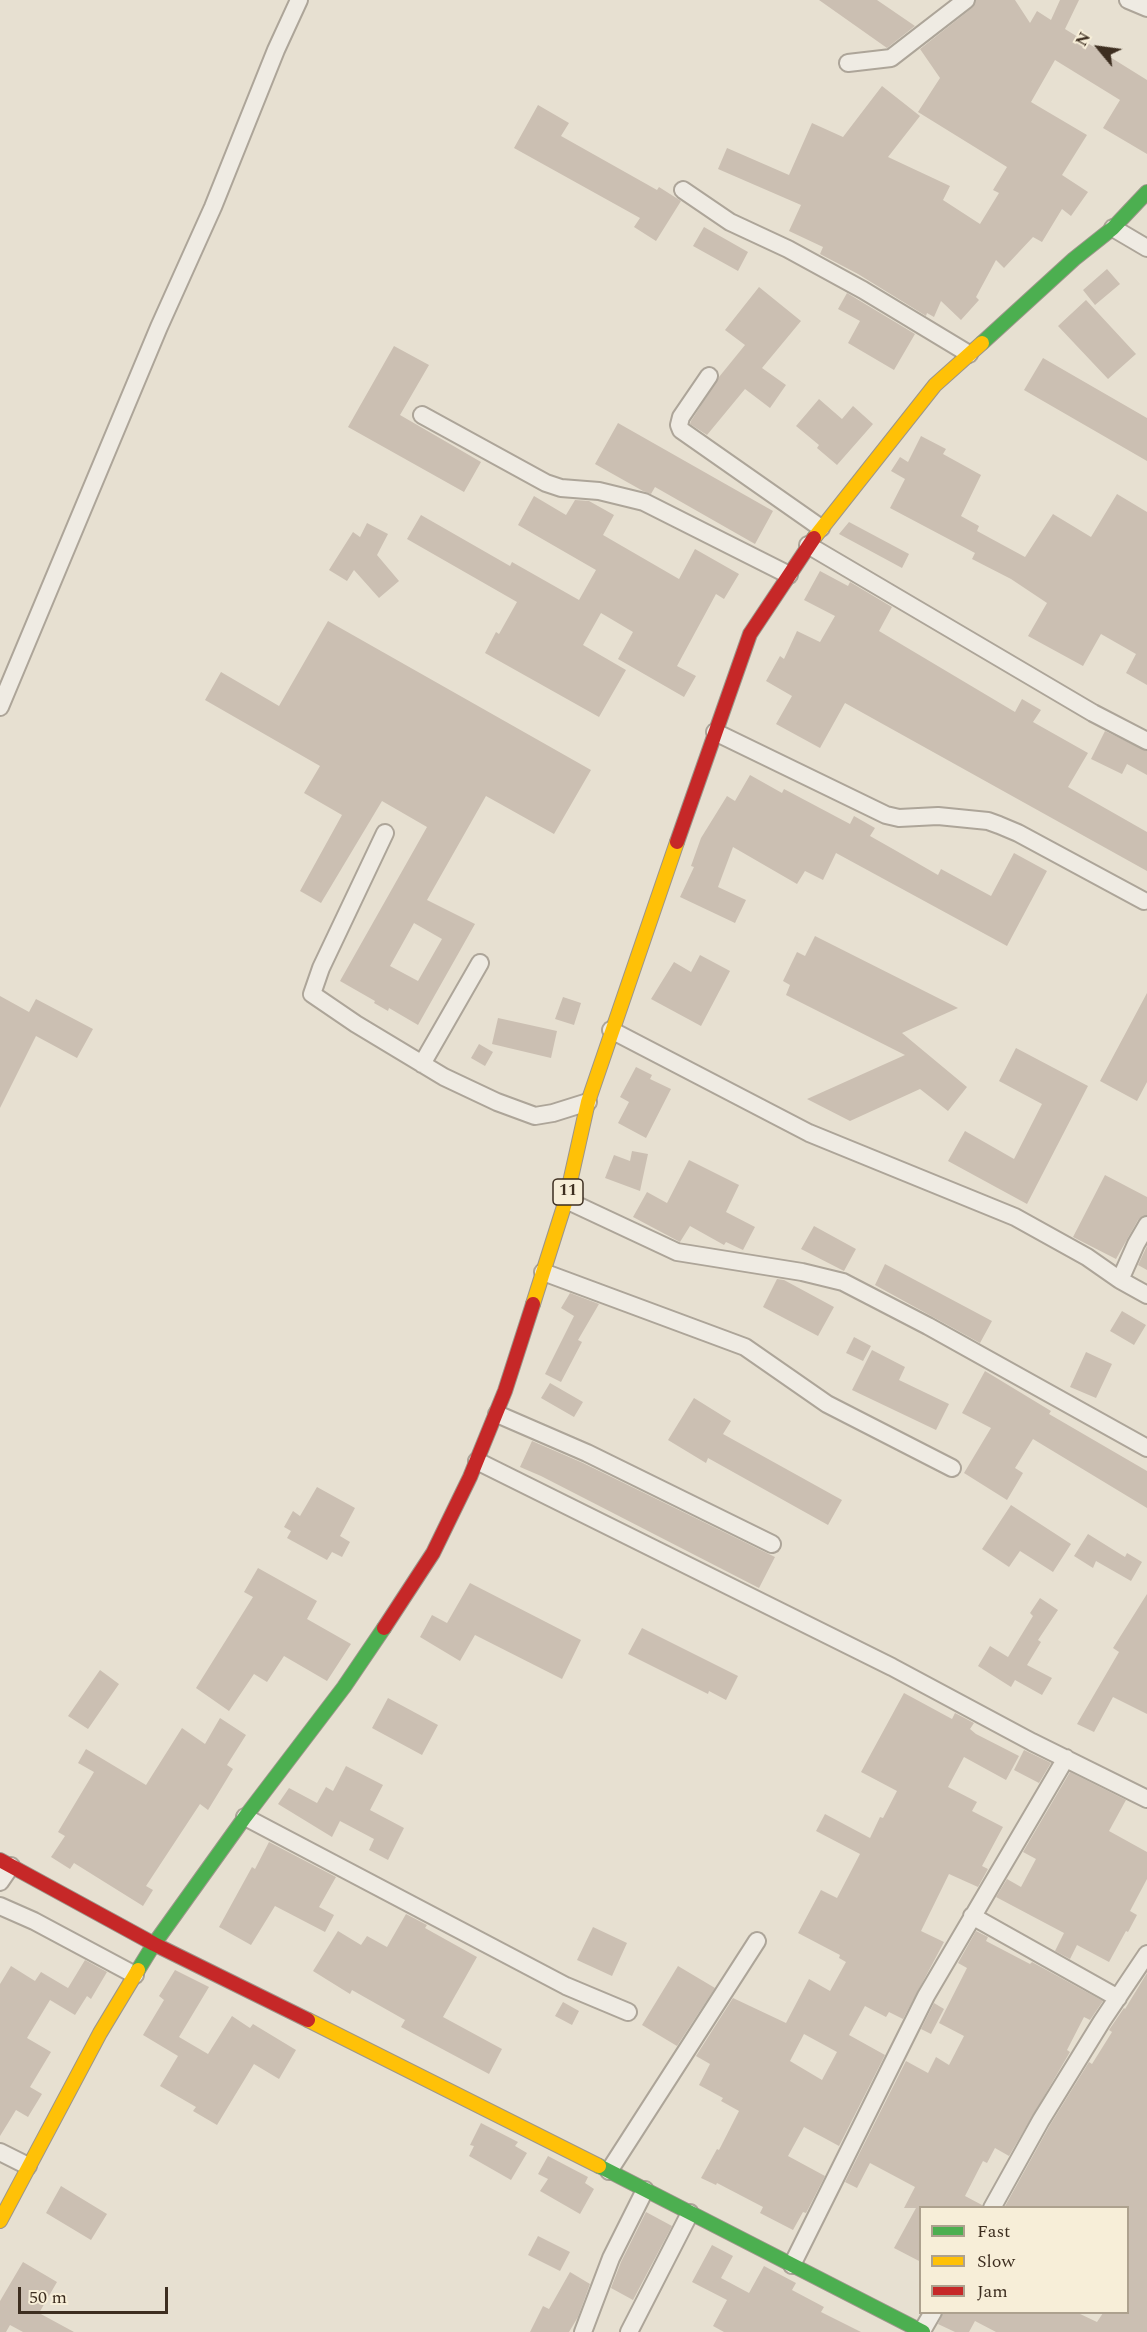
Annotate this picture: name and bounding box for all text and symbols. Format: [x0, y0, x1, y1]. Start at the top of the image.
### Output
north arrow [1069, 18, 1129, 78]
text: N [1070, 28, 1097, 51]
road number: 11 [553, 1179, 583, 1205]
legend [919, 2206, 1129, 2314]
text: Fast [977, 2218, 1010, 2245]
text: Slow [977, 2248, 1015, 2275]
scale bar [21, 2275, 171, 2313]
text: Jam [977, 2278, 1008, 2305]
text: 50 m [29, 2284, 67, 2311]

